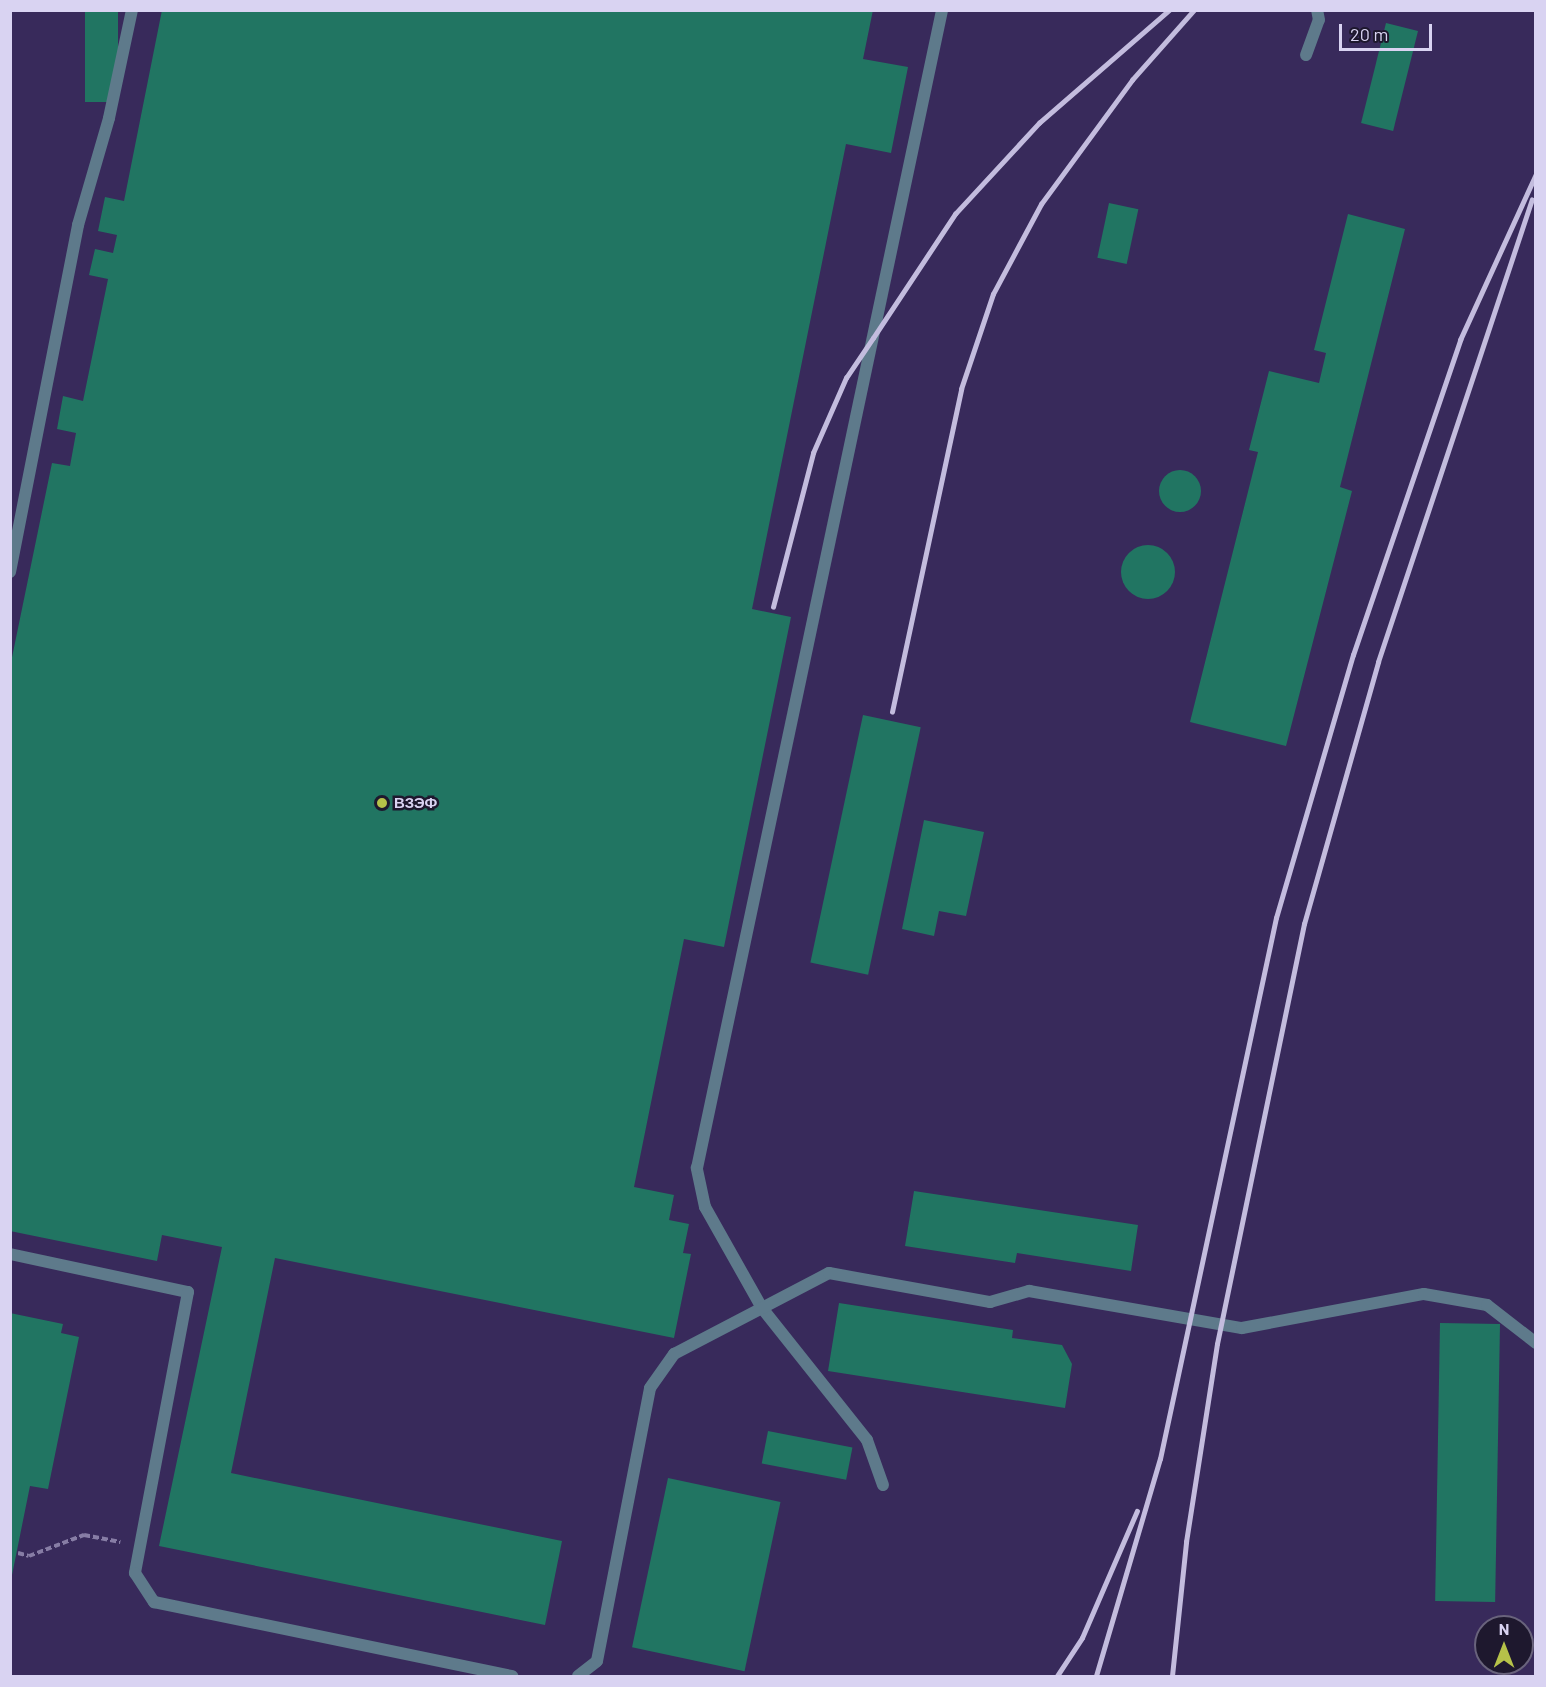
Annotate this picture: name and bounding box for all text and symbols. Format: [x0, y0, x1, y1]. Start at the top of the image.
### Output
scale bar [1342, 12, 1435, 50]
text: 20 m [1350, 23, 1388, 45]
place label: ВЗЭФ [394, 794, 437, 812]
marker: ВЗЭФ [375, 796, 389, 810]
north arrow [1474, 1615, 1534, 1675]
text: N [1499, 1619, 1509, 1638]

